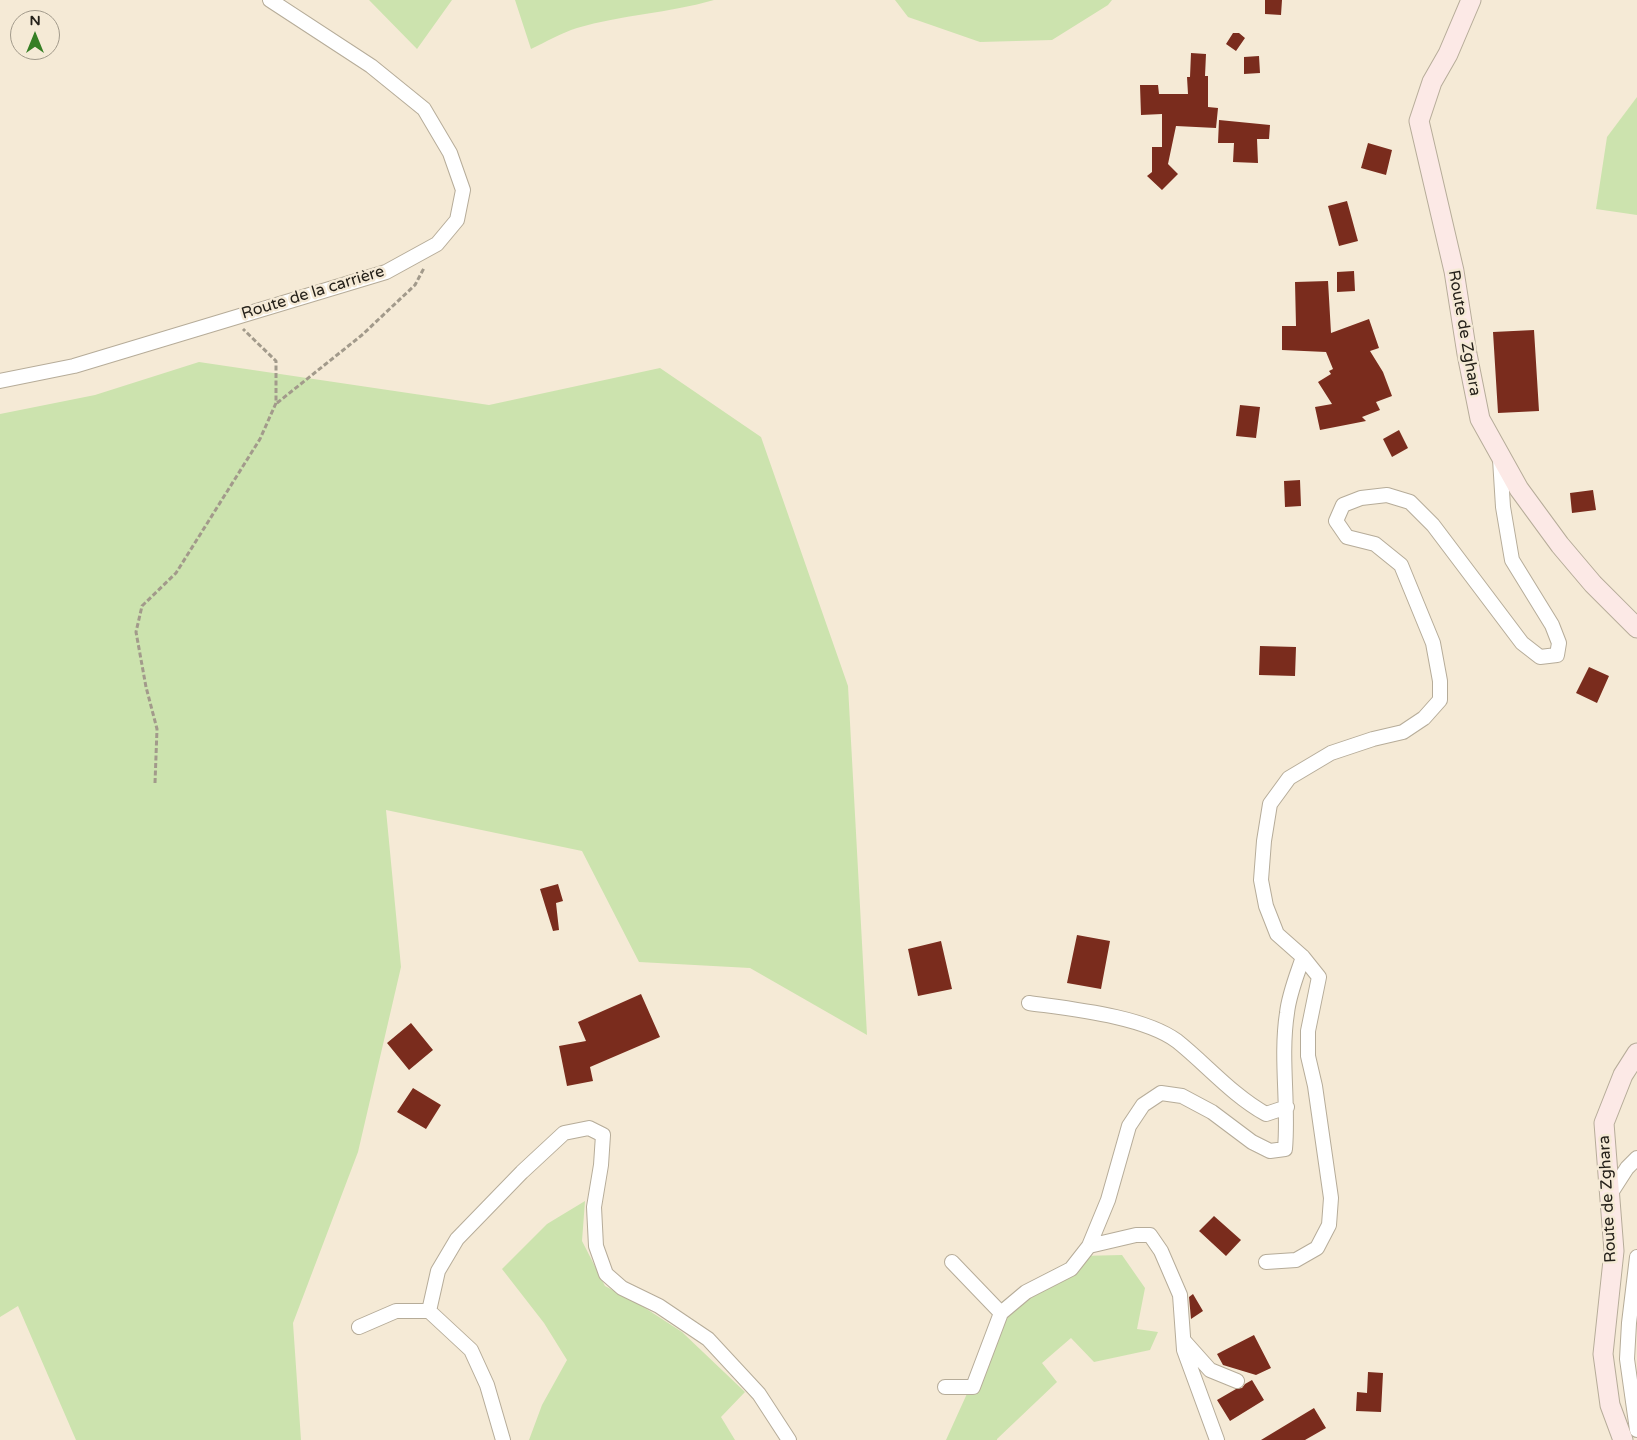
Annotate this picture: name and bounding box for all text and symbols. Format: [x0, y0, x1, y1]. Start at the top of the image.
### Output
north arrow [10, 10, 60, 60]
text: N [29, 12, 41, 29]
street label: Route de la carrière [239, 262, 387, 324]
street label: Route de Zghara [1443, 269, 1485, 397]
street label: Route de Zghara [1595, 1135, 1621, 1263]

